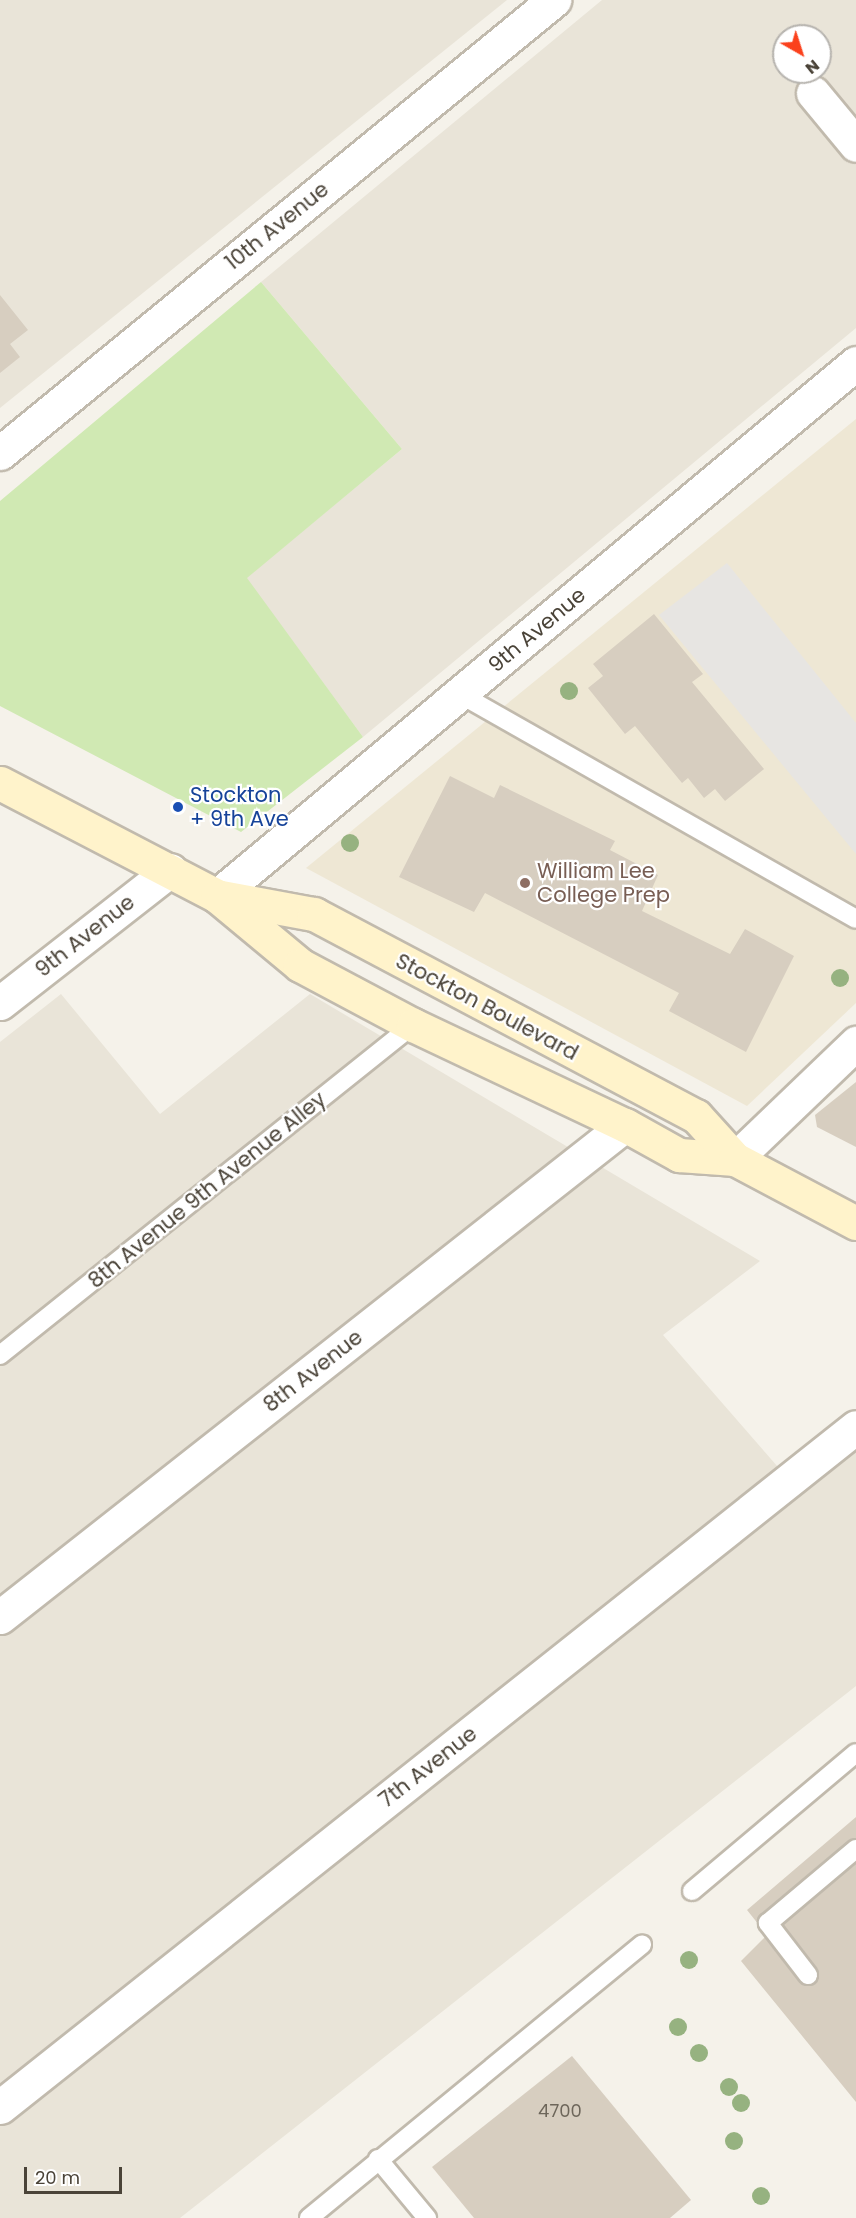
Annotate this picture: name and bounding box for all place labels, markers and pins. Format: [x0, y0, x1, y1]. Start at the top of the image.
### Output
place label: Stockton + 9th Ave [190, 782, 289, 832]
marker: Stockton + 9th Ave [171, 800, 185, 814]
place label: William Lee College Prep [537, 858, 670, 908]
marker: William Lee College Prep [518, 876, 532, 890]

